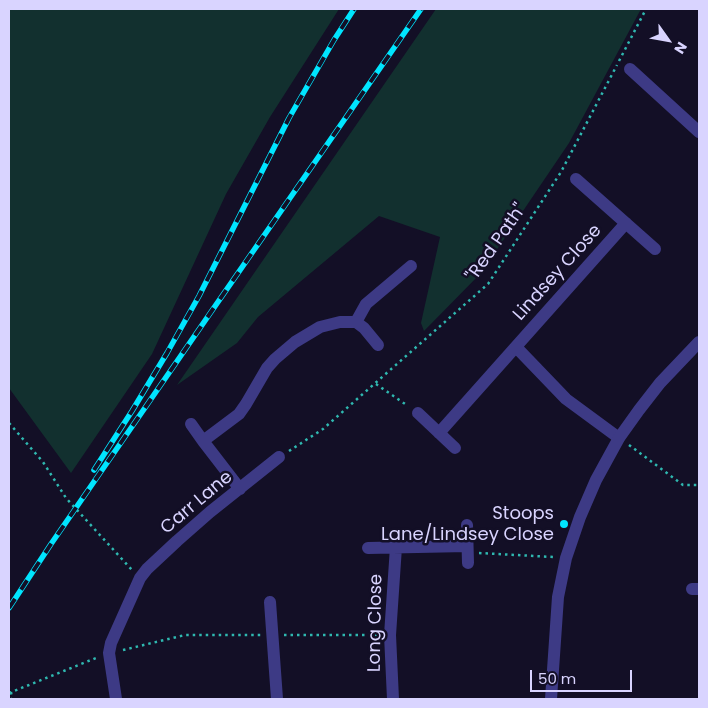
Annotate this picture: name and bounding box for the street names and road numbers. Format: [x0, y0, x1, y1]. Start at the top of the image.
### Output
street label: "Red Path" [462, 200, 532, 286]
street label: Lindsey Close [509, 221, 607, 325]
street label: Carr Lane [157, 467, 237, 539]
street label: Long Close [364, 574, 388, 672]

